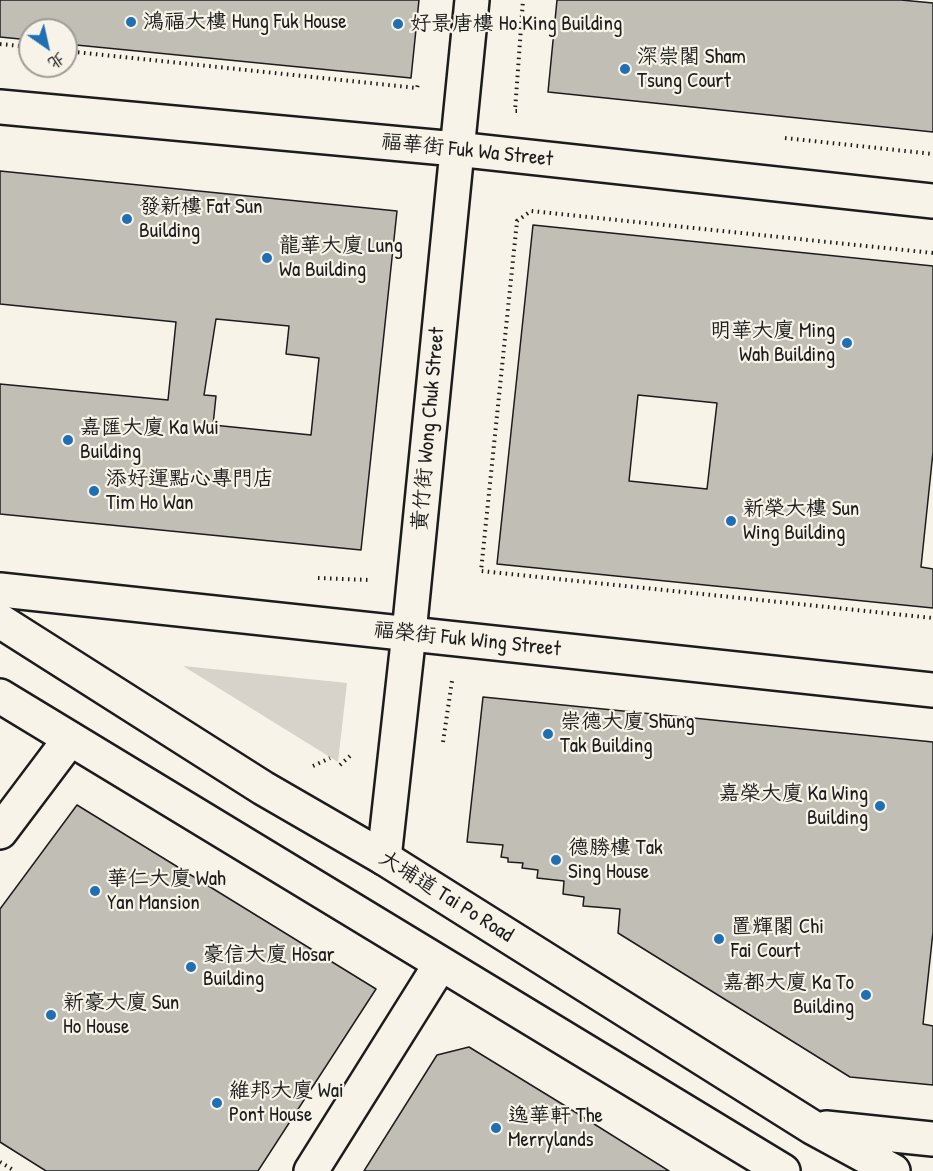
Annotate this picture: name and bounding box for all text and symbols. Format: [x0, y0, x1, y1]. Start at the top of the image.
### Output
place label: 鴻福大樓 Hung Fuk House [143, 9, 347, 35]
place label: 好景唐樓 Ho King Building [410, 11, 622, 37]
marker: 鴻福大樓 Hung Fuk House [124, 15, 138, 29]
marker: 好景唐樓 Ho King Building [391, 17, 405, 31]
north arrow [18, 18, 78, 78]
place label: 深崇閣 Sham Tsung Court [637, 44, 746, 94]
text: 北 [44, 48, 70, 75]
marker: 深崇閣 Sham Tsung Court [618, 62, 632, 76]
street label: 福華街 Fuk Wa Street [380, 129, 554, 173]
place label: 發新樓 Fat Sun Building [139, 194, 263, 244]
marker: 發新樓 Fat Sun Building [120, 212, 134, 226]
place label: 龍華大廈 Lung Wa Building [279, 233, 403, 283]
marker: 龍華大廈 Lung Wa Building [260, 251, 274, 265]
place label: 明華大廈 Ming Wah Building [710, 318, 835, 368]
street label: 黃竹街 Wong Chuk Street [408, 326, 450, 532]
marker: 明華大廈 Ming Wah Building [840, 336, 854, 350]
place label: 嘉匯大廈 Ka Wui Building [80, 415, 219, 465]
marker: 嘉匯大廈 Ka Wui Building [61, 433, 75, 447]
place label: 添好運點心專門店 Tim Ho Wan [106, 466, 274, 516]
marker: 添好運點心專門店 Tim Ho Wan [87, 484, 101, 498]
place label: 新榮大樓 Sun Wing Building [743, 496, 859, 546]
marker: 新榮大樓 Sun Wing Building [724, 514, 738, 528]
street label: 福榮街 Fuk Wing Street [372, 618, 562, 662]
place label: 崇德大廈 Shung Tak Building [560, 709, 695, 759]
marker: 崇德大廈 Shung Tak Building [541, 727, 555, 741]
place label: 嘉榮大廈 Ka Wing Building [719, 781, 868, 831]
marker: 嘉榮大廈 Ka Wing Building [873, 799, 887, 813]
place label: 德勝樓 Tak Sing House [568, 835, 663, 885]
street label: 大埔道 Tai Po Road [374, 846, 518, 948]
marker: 德勝樓 Tak Sing House [549, 853, 563, 867]
place label: 華仁大廈 Wah Yan Mansion [107, 866, 226, 916]
marker: 華仁大廈 Wah Yan Mansion [88, 884, 102, 898]
place label: 置輝閣 Chi Fai Court [731, 914, 824, 964]
marker: 置輝閣 Chi Fai Court [712, 932, 726, 946]
place label: 豪信大廈 Hosar Building [203, 942, 335, 992]
marker: 豪信大廈 Hosar Building [184, 960, 198, 974]
place label: 嘉都大廈 Ka To Building [723, 970, 854, 1020]
marker: 嘉都大廈 Ka To Building [859, 988, 873, 1002]
place label: 新豪大廈 Sun Ho House [63, 990, 179, 1040]
marker: 新豪大廈 Sun Ho House [44, 1008, 58, 1022]
place label: 維邦大廈 Wai Pont House [229, 1078, 344, 1128]
marker: 維邦大廈 Wai Pont House [210, 1096, 224, 1110]
place label: 逸華軒 The Merrylands [508, 1103, 603, 1153]
marker: 逸華軒 The Merrylands [489, 1121, 503, 1135]

